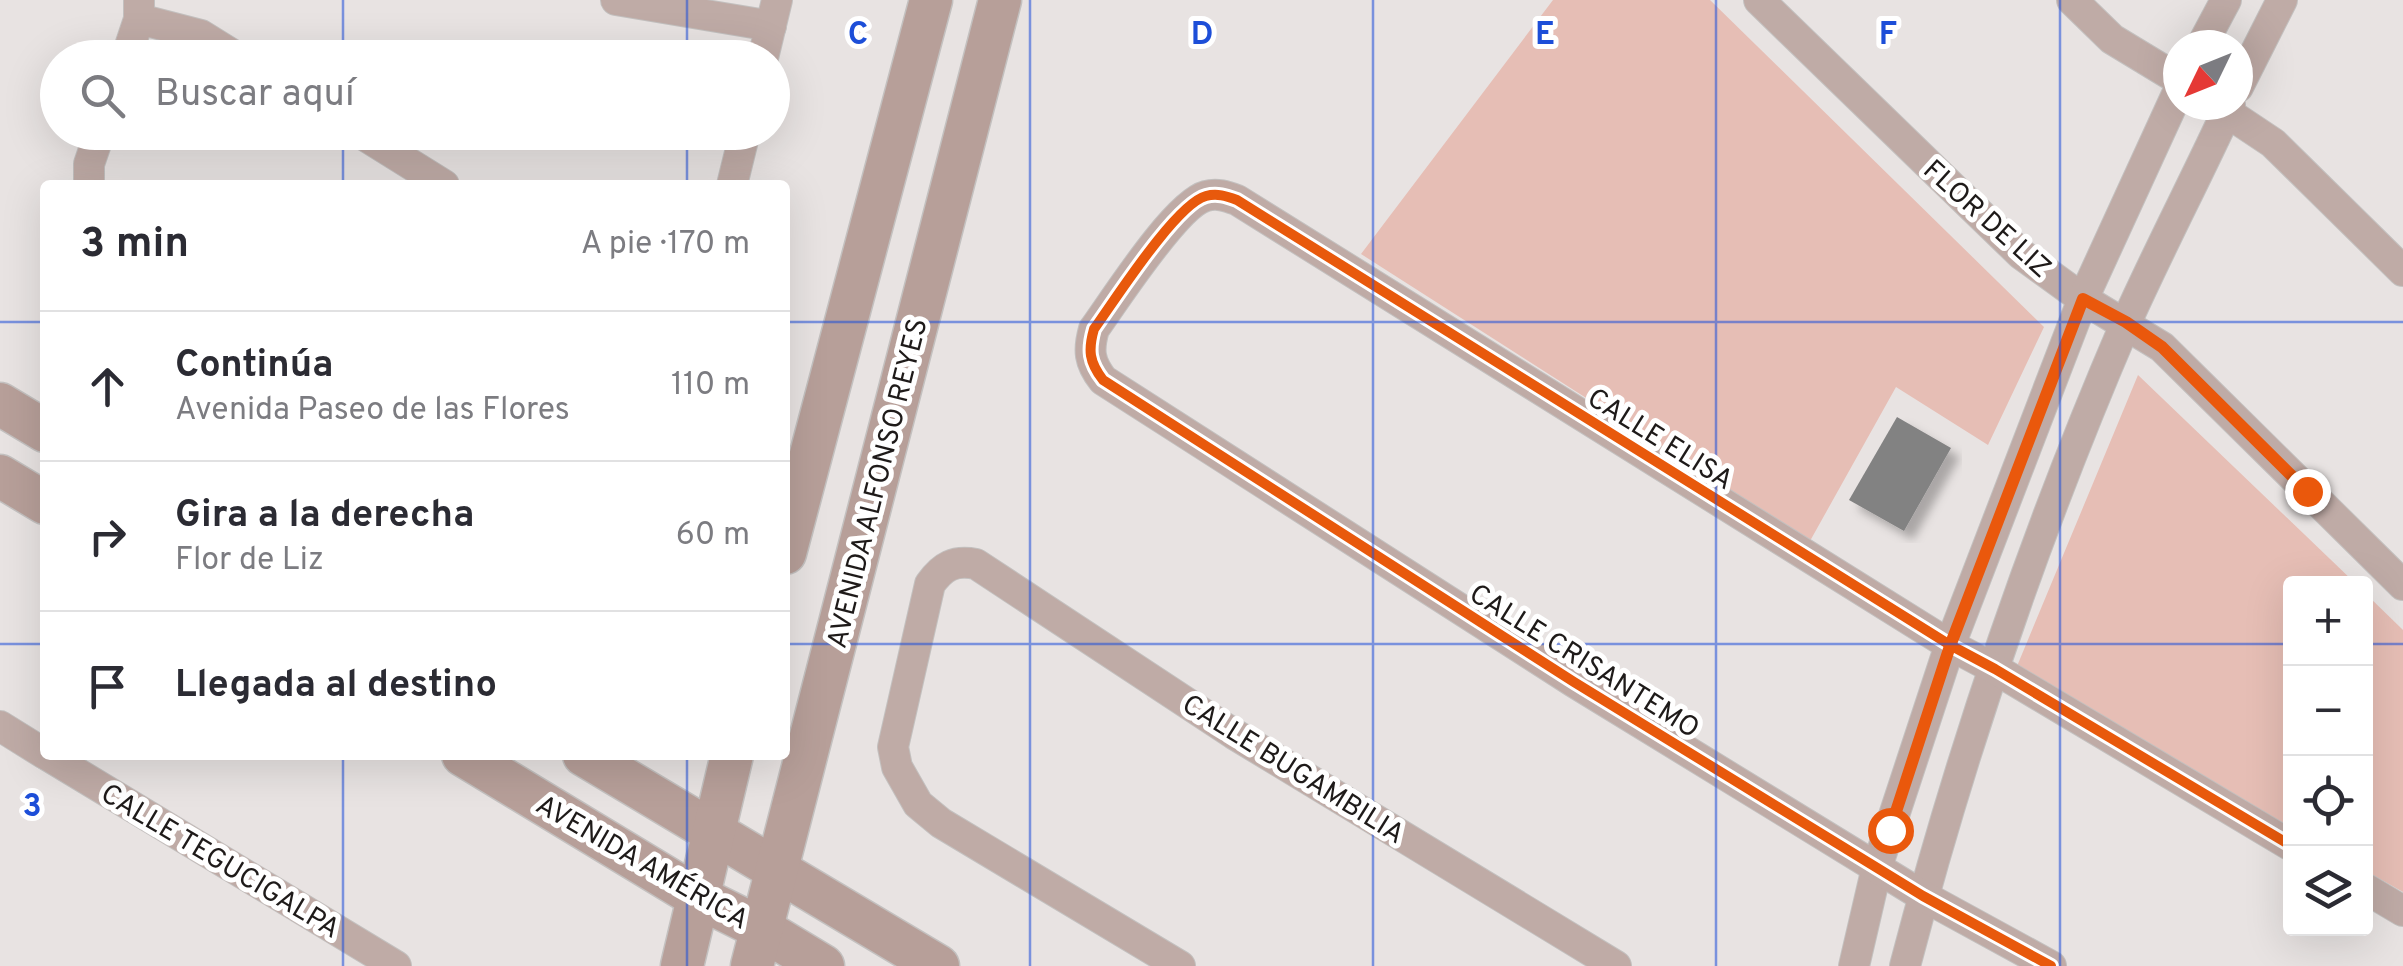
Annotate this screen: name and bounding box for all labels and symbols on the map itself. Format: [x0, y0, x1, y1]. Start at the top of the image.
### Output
text: C [848, 16, 868, 56]
text: D [1191, 16, 1213, 56]
text: E [1535, 16, 1555, 56]
text: F [1879, 16, 1897, 56]
north arrow [2163, 30, 2253, 120]
street label: FLOR DE LIZ [1914, 153, 2058, 287]
street label: AVENIDA ALFONSO REYES [820, 315, 937, 652]
street label: CALLE ELISA [1580, 381, 1739, 500]
route end [2285, 469, 2331, 515]
street label: CALLE CRISANTEMO [1462, 577, 1705, 748]
street label: CALLE BUGAMBILIA [1174, 688, 1410, 854]
street label: CALLE TEGUCIGALPA [93, 777, 346, 948]
street label: AVENIDA AMÉRICA [529, 786, 755, 939]
text: 3 [22, 788, 42, 828]
route start [1868, 808, 1914, 854]

